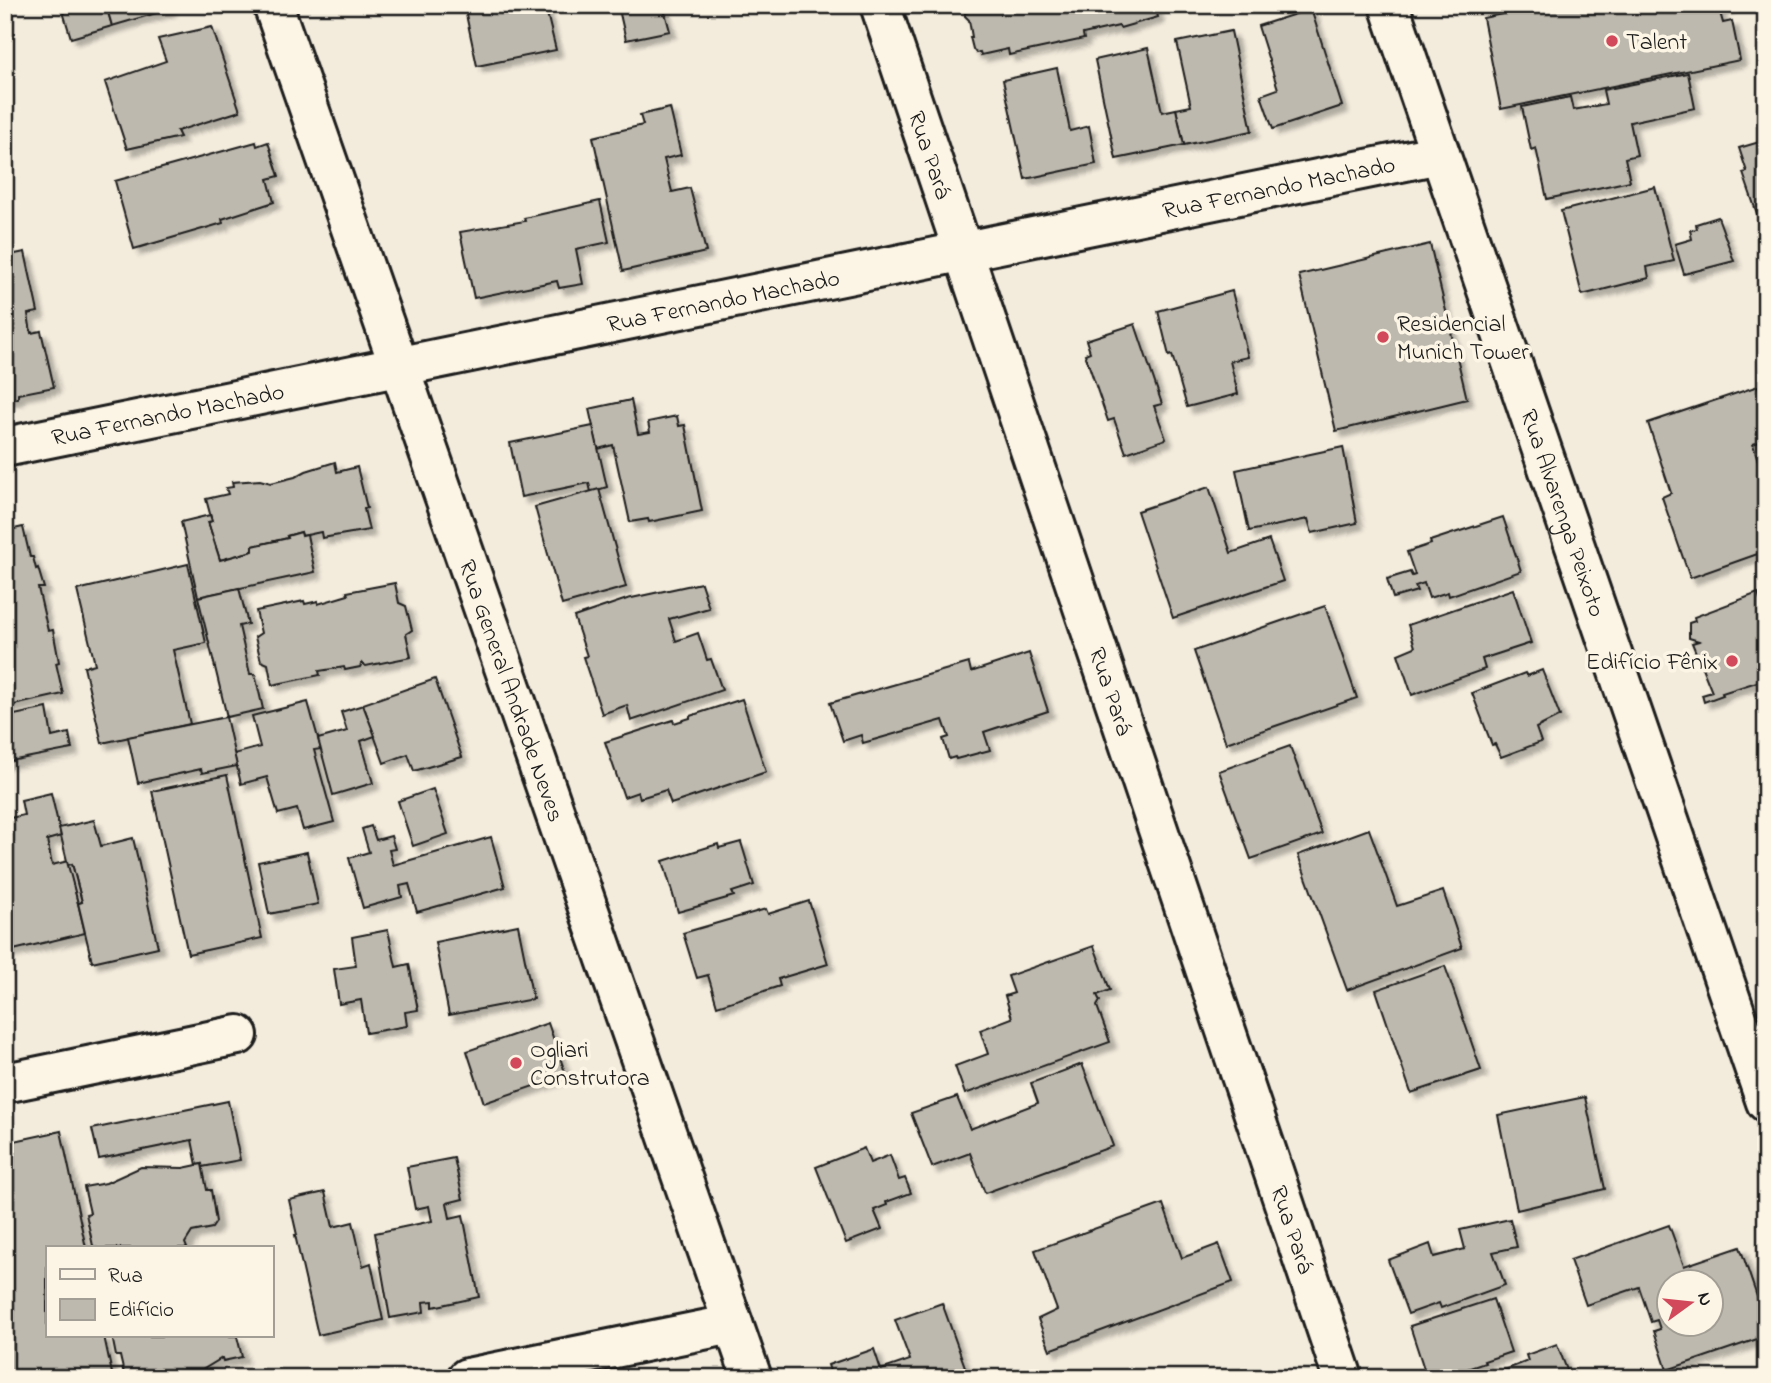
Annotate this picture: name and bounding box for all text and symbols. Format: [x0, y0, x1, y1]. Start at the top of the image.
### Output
place label: Talent [1626, 26, 1687, 61]
marker: Talent [1604, 33, 1620, 49]
street label: Rua Pará [897, 107, 959, 204]
street label: Rua Fernando Machado [1160, 149, 1399, 230]
street label: Rua Fernando Machado [604, 262, 843, 344]
place label: Residencial Munich Tower [1397, 308, 1529, 371]
marker: Residencial Munich Tower [1375, 329, 1391, 345]
street label: Rua Fernando Machado [49, 375, 288, 457]
street label: Rua Alvarenga Peixoto [1509, 405, 1613, 622]
street label: Rua General Andrade Neves [448, 555, 572, 827]
street label: Rua Pará [1078, 643, 1140, 741]
place label: Edifício Fênix [1586, 646, 1718, 681]
marker: Edifício Fênix [1724, 653, 1740, 669]
place label: Ogliari Construtora [530, 1034, 650, 1097]
marker: Ogliari Construtora [508, 1055, 524, 1071]
street label: Rua Pará [1259, 1181, 1322, 1279]
legend [46, 1246, 273, 1338]
text: Rua [108, 1262, 143, 1292]
north arrow [1656, 1268, 1726, 1338]
text: N [1689, 1290, 1719, 1309]
text: Edifício [108, 1296, 174, 1326]

